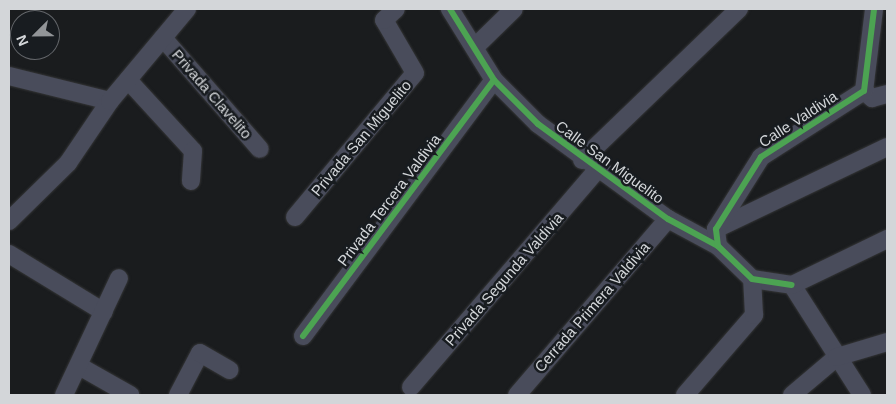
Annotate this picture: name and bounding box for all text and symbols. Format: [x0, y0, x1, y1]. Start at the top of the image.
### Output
north arrow [10, 10, 60, 60]
text: N [13, 33, 31, 48]
street label: Privada Clavelito [168, 46, 256, 142]
street label: Privada San Miguelito [307, 76, 415, 200]
street label: Calle Valdivia [755, 87, 841, 151]
street label: Calle San Miguelito [552, 117, 668, 207]
street label: Privada Tercera Valdivia [333, 130, 445, 270]
street label: Privada Segunda Valdivia [441, 209, 567, 349]
street label: Cerrada Primera Valdivia [531, 238, 653, 376]

